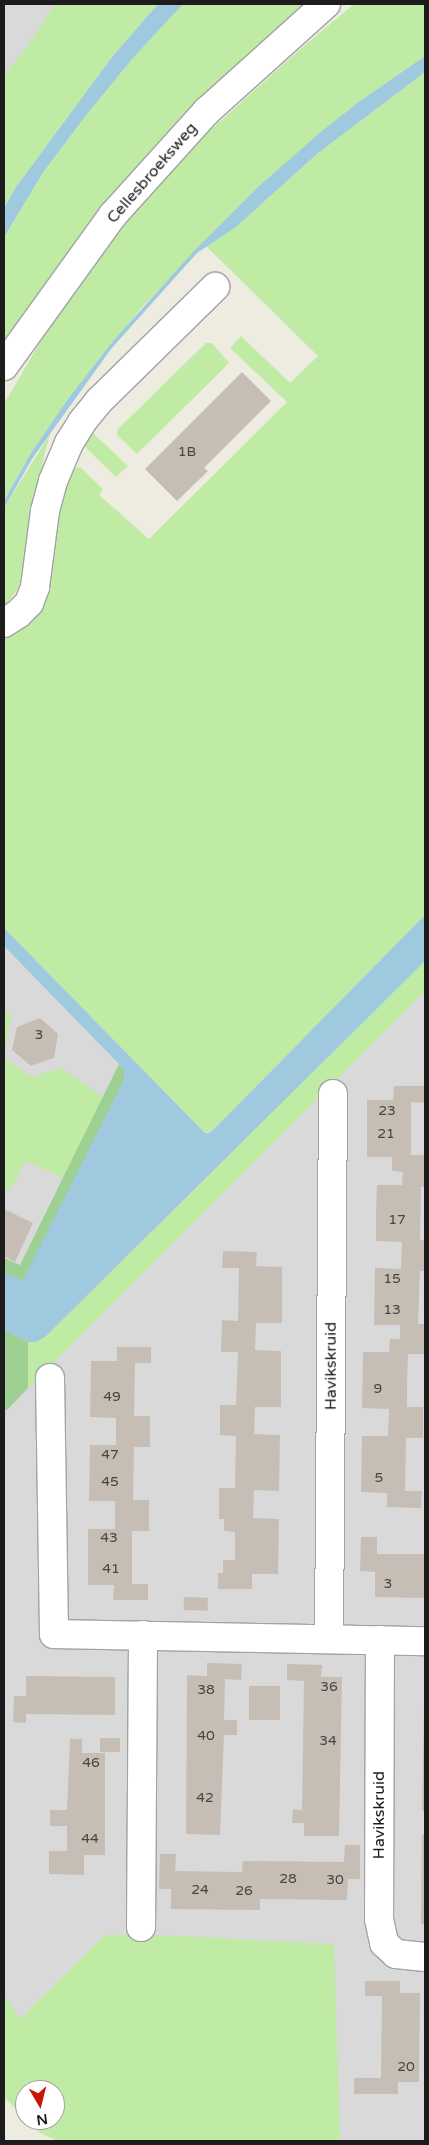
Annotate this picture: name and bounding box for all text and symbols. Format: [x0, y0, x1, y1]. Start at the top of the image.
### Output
street label: Cellesbroeksweg [103, 119, 201, 227]
house number: 1B [178, 444, 196, 460]
house number: 3 [35, 1027, 43, 1043]
house number: 23 [378, 1103, 396, 1119]
house number: 21 [377, 1126, 395, 1142]
house number: 17 [388, 1212, 406, 1228]
house number: 15 [383, 1271, 401, 1287]
house number: 13 [383, 1302, 401, 1318]
street label: Havikskruid [321, 1322, 341, 1410]
house number: 9 [374, 1381, 382, 1397]
house number: 49 [103, 1389, 121, 1405]
house number: 47 [101, 1447, 119, 1463]
house number: 5 [375, 1470, 383, 1486]
house number: 45 [101, 1474, 119, 1490]
house number: 43 [100, 1530, 118, 1546]
house number: 41 [102, 1561, 120, 1577]
house number: 3 [384, 1576, 392, 1592]
house number: 36 [320, 1679, 338, 1695]
house number: 38 [197, 1682, 215, 1698]
house number: 40 [197, 1728, 215, 1744]
house number: 34 [319, 1733, 337, 1749]
house number: 46 [82, 1755, 100, 1771]
street label: Havikskruid [369, 1771, 389, 1859]
house number: 42 [196, 1790, 214, 1806]
house number: 44 [81, 1831, 99, 1847]
house number: 28 [279, 1871, 297, 1887]
house number: 30 [326, 1872, 344, 1888]
house number: 24 [191, 1882, 209, 1898]
house number: 26 [235, 1883, 253, 1899]
house number: 20 [397, 2059, 415, 2075]
north arrow [15, 2080, 65, 2130]
text: N [35, 2110, 49, 2129]

